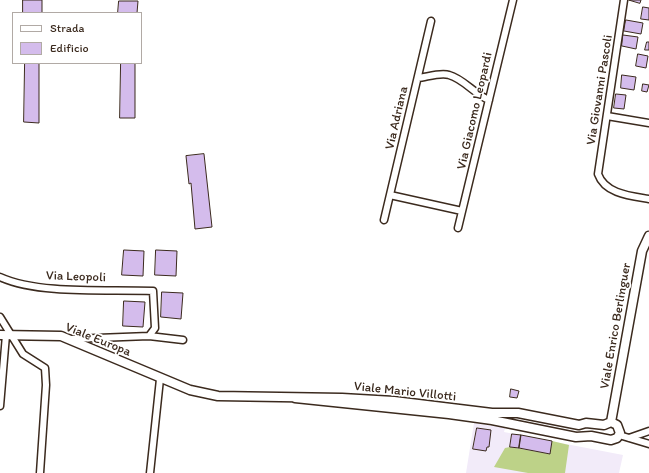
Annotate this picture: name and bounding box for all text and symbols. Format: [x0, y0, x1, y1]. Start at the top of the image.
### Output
legend [12, 12, 142, 64]
text: Strada [50, 21, 84, 35]
street label: Via Giovanni Pascoli [584, 34, 616, 146]
text: Edificio [50, 41, 89, 55]
street label: Via Giacomo Leopardi [454, 51, 496, 171]
street label: Via Adriana [382, 85, 412, 151]
street label: Viale Enrico Berlinguer [597, 262, 635, 390]
street label: Via Leopoli [46, 268, 106, 286]
street label: Viale Europa [63, 320, 133, 360]
street label: Viale Mario Villotti [353, 379, 457, 405]

